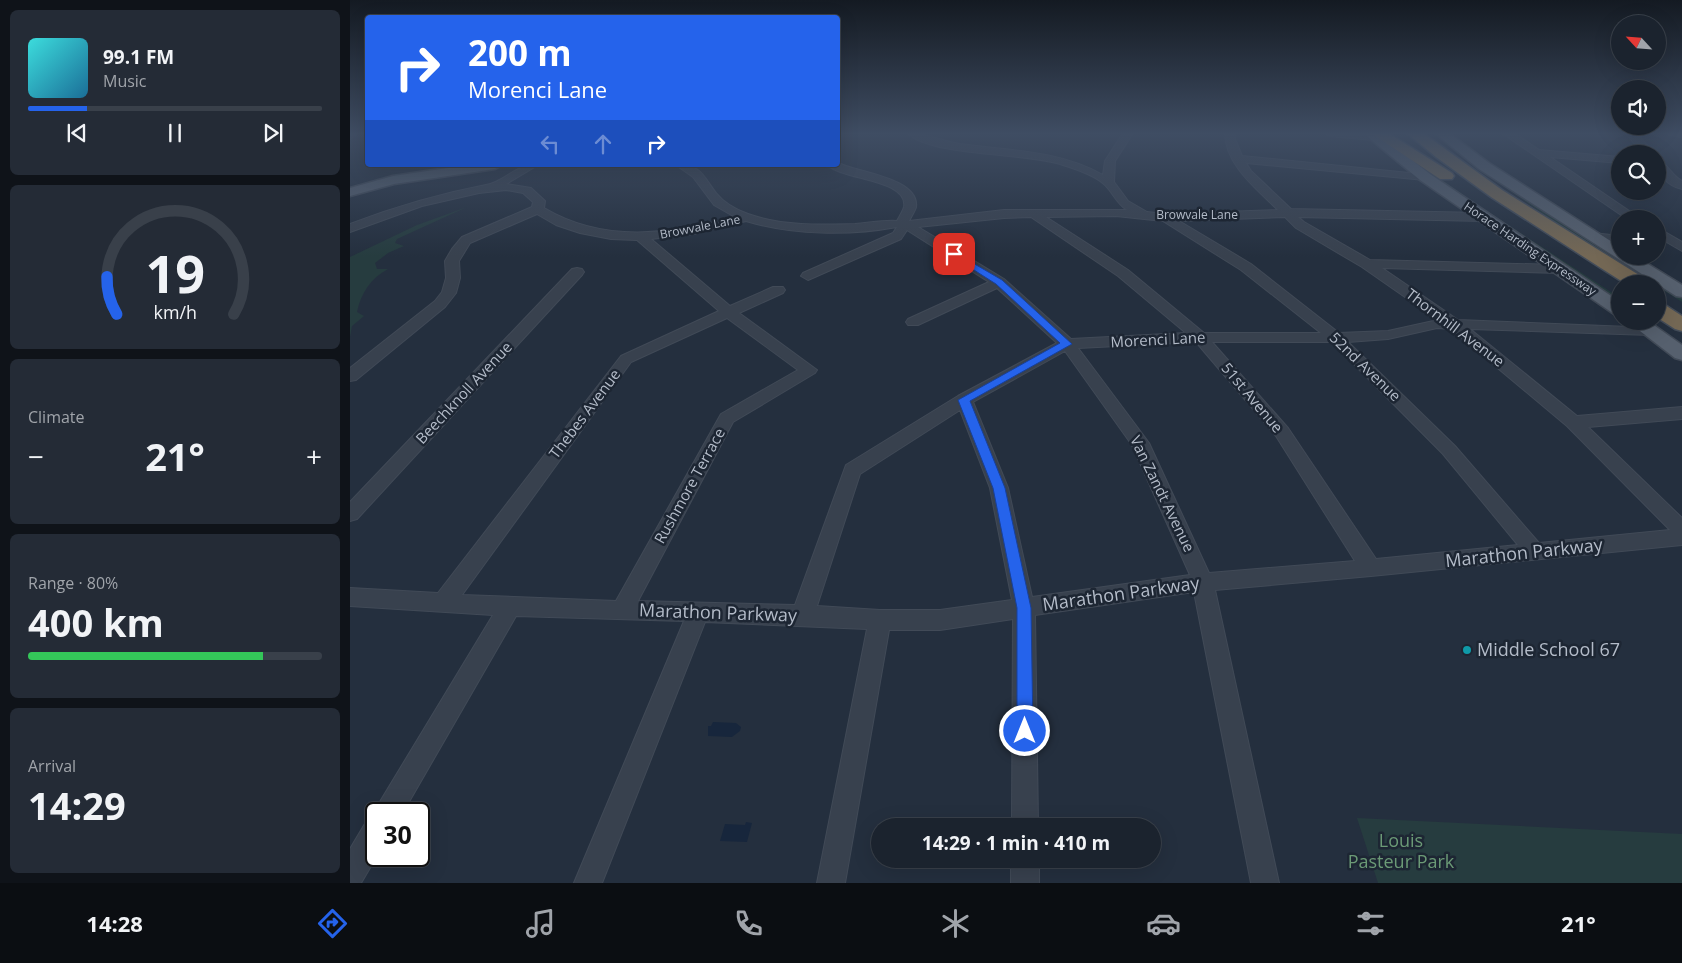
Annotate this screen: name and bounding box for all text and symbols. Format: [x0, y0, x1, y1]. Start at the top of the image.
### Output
north arrow [1611, 15, 1666, 70]
map controls [1611, 15, 1666, 330]
text: 200 m [468, 29, 572, 76]
icon: right [385, 35, 450, 100]
text: 99.1 FM [103, 44, 174, 70]
text: Music [103, 70, 147, 92]
text: Morenci Lane [468, 74, 607, 104]
button: sound [1611, 80, 1666, 135]
icon: previous [63, 119, 91, 147]
icon: pause [161, 119, 189, 147]
icon: next [259, 119, 287, 147]
icon: left [536, 130, 564, 158]
icon: ahead [589, 130, 617, 158]
icon: right [642, 130, 670, 158]
button: search [1611, 145, 1666, 200]
street label: Horace Harding Expressway [1461, 198, 1601, 300]
street label: Browvale Lane [1156, 206, 1238, 223]
street label: Browvale Lane [658, 210, 742, 243]
button: + [1611, 210, 1666, 265]
pin [933, 233, 975, 275]
text: 19 [145, 237, 205, 308]
icon: arrive [940, 240, 968, 268]
button: − [1611, 275, 1666, 330]
street label: Thornhill Avenue [1402, 284, 1509, 371]
text: km/h [153, 300, 197, 324]
street label: Morenci Lane [1110, 327, 1206, 351]
street label: 52nd Avenue [1326, 327, 1406, 405]
street label: Beechknoll Avenue [411, 337, 516, 448]
street label: 51st Avenue [1218, 358, 1288, 437]
street label: Thebes Avenue [544, 365, 624, 462]
text: Climate [28, 406, 85, 428]
street label: Rushmore Terrace [649, 424, 729, 547]
text: 21° [145, 430, 205, 482]
street label: Van Zandt Avenue [1126, 432, 1200, 555]
text: − [28, 437, 44, 475]
text: + [306, 437, 322, 475]
street label: Marathon Parkway [1444, 532, 1605, 572]
street label: Marathon Parkway [1041, 570, 1202, 616]
text: Range · 80% [28, 572, 118, 594]
text: 400 km [28, 596, 164, 648]
street label: Marathon Parkway [639, 597, 798, 627]
place label: Middle School 67 [1477, 637, 1620, 661]
marker: Middle School 67 [1461, 644, 1473, 656]
position arrow [998, 704, 1050, 756]
text: Arrival [28, 755, 76, 777]
text: 14:29 [28, 779, 126, 831]
speed limit sign: 30 [365, 802, 430, 867]
park label: Louis Pasteur Park [1348, 828, 1455, 873]
text: 14:29 · 1 min · 410 m [922, 830, 1110, 856]
icon: directions [315, 906, 350, 941]
icon: music [523, 906, 558, 941]
icon: phone [731, 906, 766, 941]
icon: climate [938, 906, 973, 941]
icon: car [1146, 906, 1181, 941]
icon: filters [1353, 906, 1388, 941]
text: 14:28 [86, 908, 143, 938]
text: 21° [1561, 908, 1596, 938]

